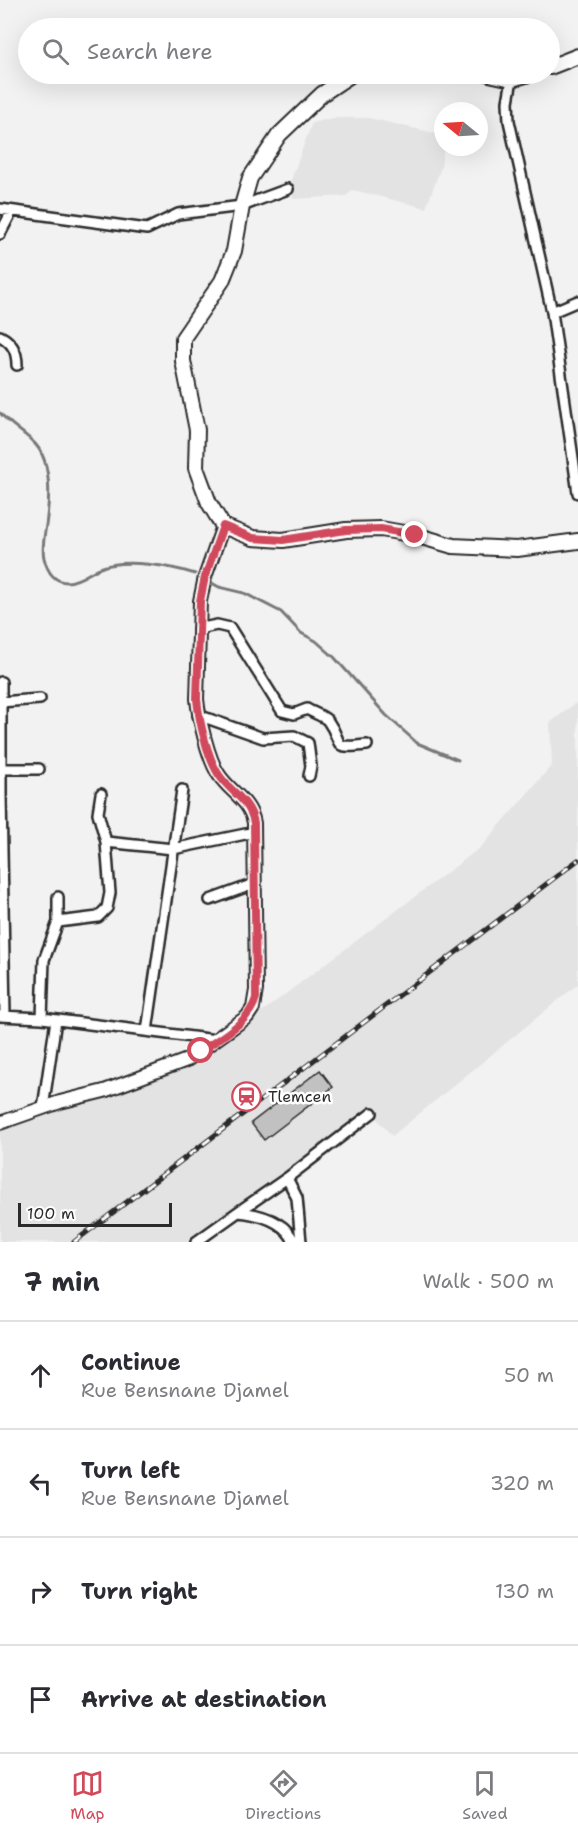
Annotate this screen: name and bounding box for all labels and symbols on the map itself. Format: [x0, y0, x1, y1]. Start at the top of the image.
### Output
north arrow [434, 102, 488, 156]
route end [401, 521, 427, 547]
route start [187, 1037, 213, 1063]
station icon: Tlemcen [231, 1080, 263, 1112]
place label: Tlemcen [268, 1086, 331, 1107]
scale bar [18, 1200, 172, 1228]

